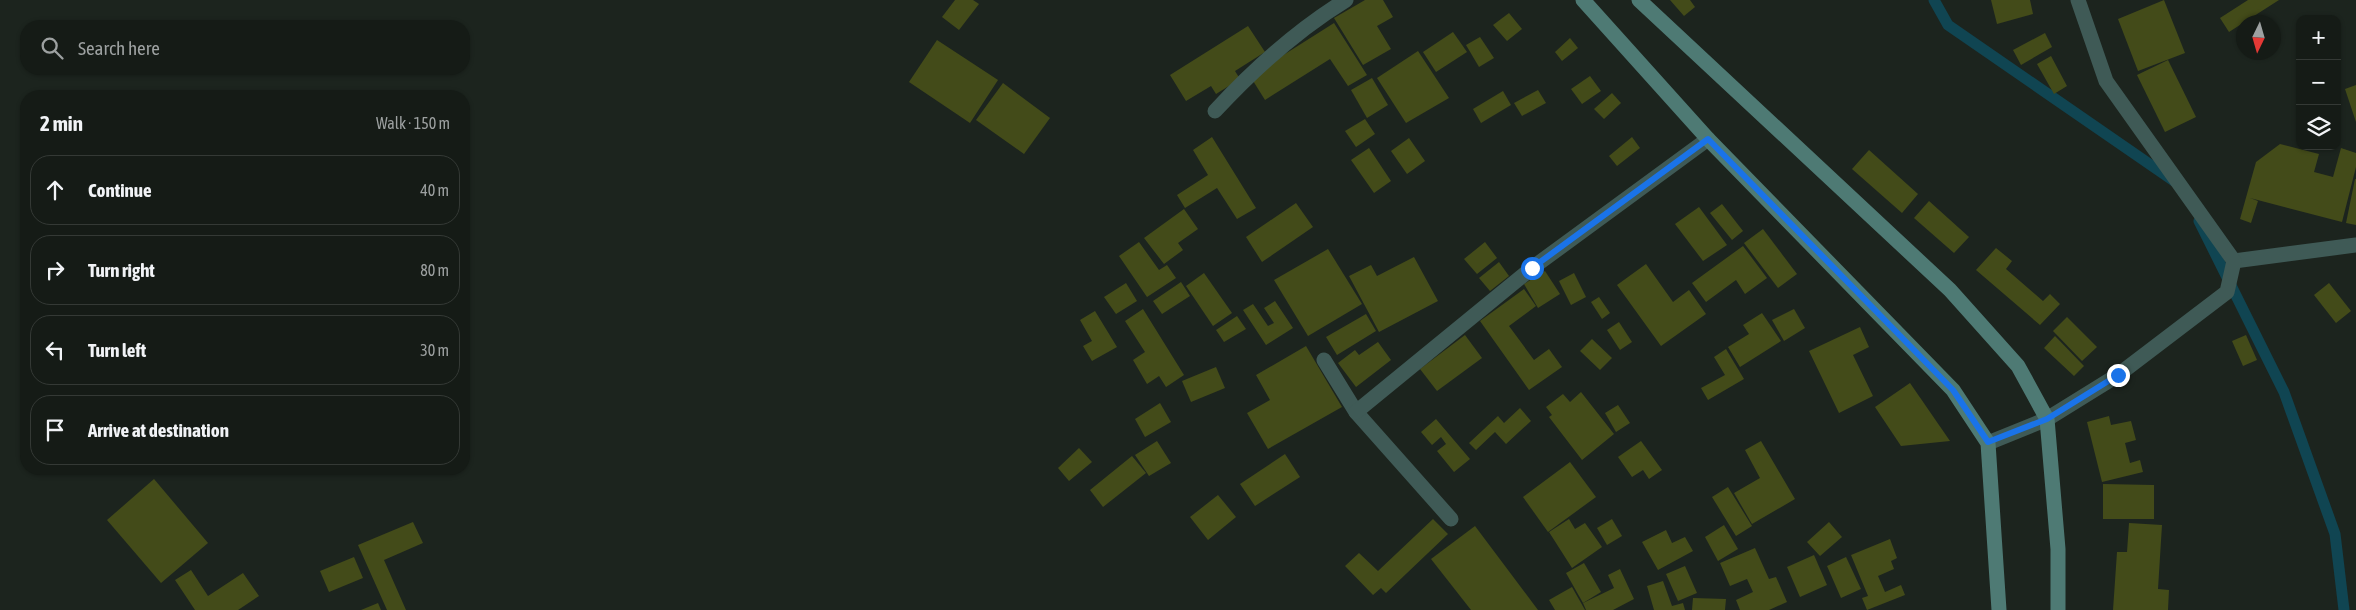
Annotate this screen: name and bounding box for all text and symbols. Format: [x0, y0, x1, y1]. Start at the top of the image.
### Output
north arrow [2236, 15, 2281, 60]
map controls [2296, 15, 2341, 150]
button: + [2296, 15, 2341, 60]
search box [20, 20, 470, 75]
icon: search [38, 34, 66, 62]
text: Search here [78, 37, 160, 59]
button: − [2296, 60, 2341, 105]
button: layers [2296, 105, 2341, 150]
text: 2 min [40, 111, 83, 135]
text: Walk · 150 m [376, 114, 450, 132]
icon: ahead [41, 176, 69, 204]
text: Continue [88, 179, 152, 201]
text: 40 m [420, 181, 449, 199]
icon: right [41, 256, 69, 284]
route start [1521, 257, 1544, 280]
text: Turn right [88, 259, 155, 281]
text: 80 m [420, 261, 449, 279]
icon: left [41, 336, 69, 364]
text: Turn left [88, 339, 146, 361]
text: 30 m [420, 341, 449, 359]
route end [2107, 364, 2130, 387]
icon: arrive [41, 416, 69, 444]
text: Arrive at destination [88, 419, 229, 441]

